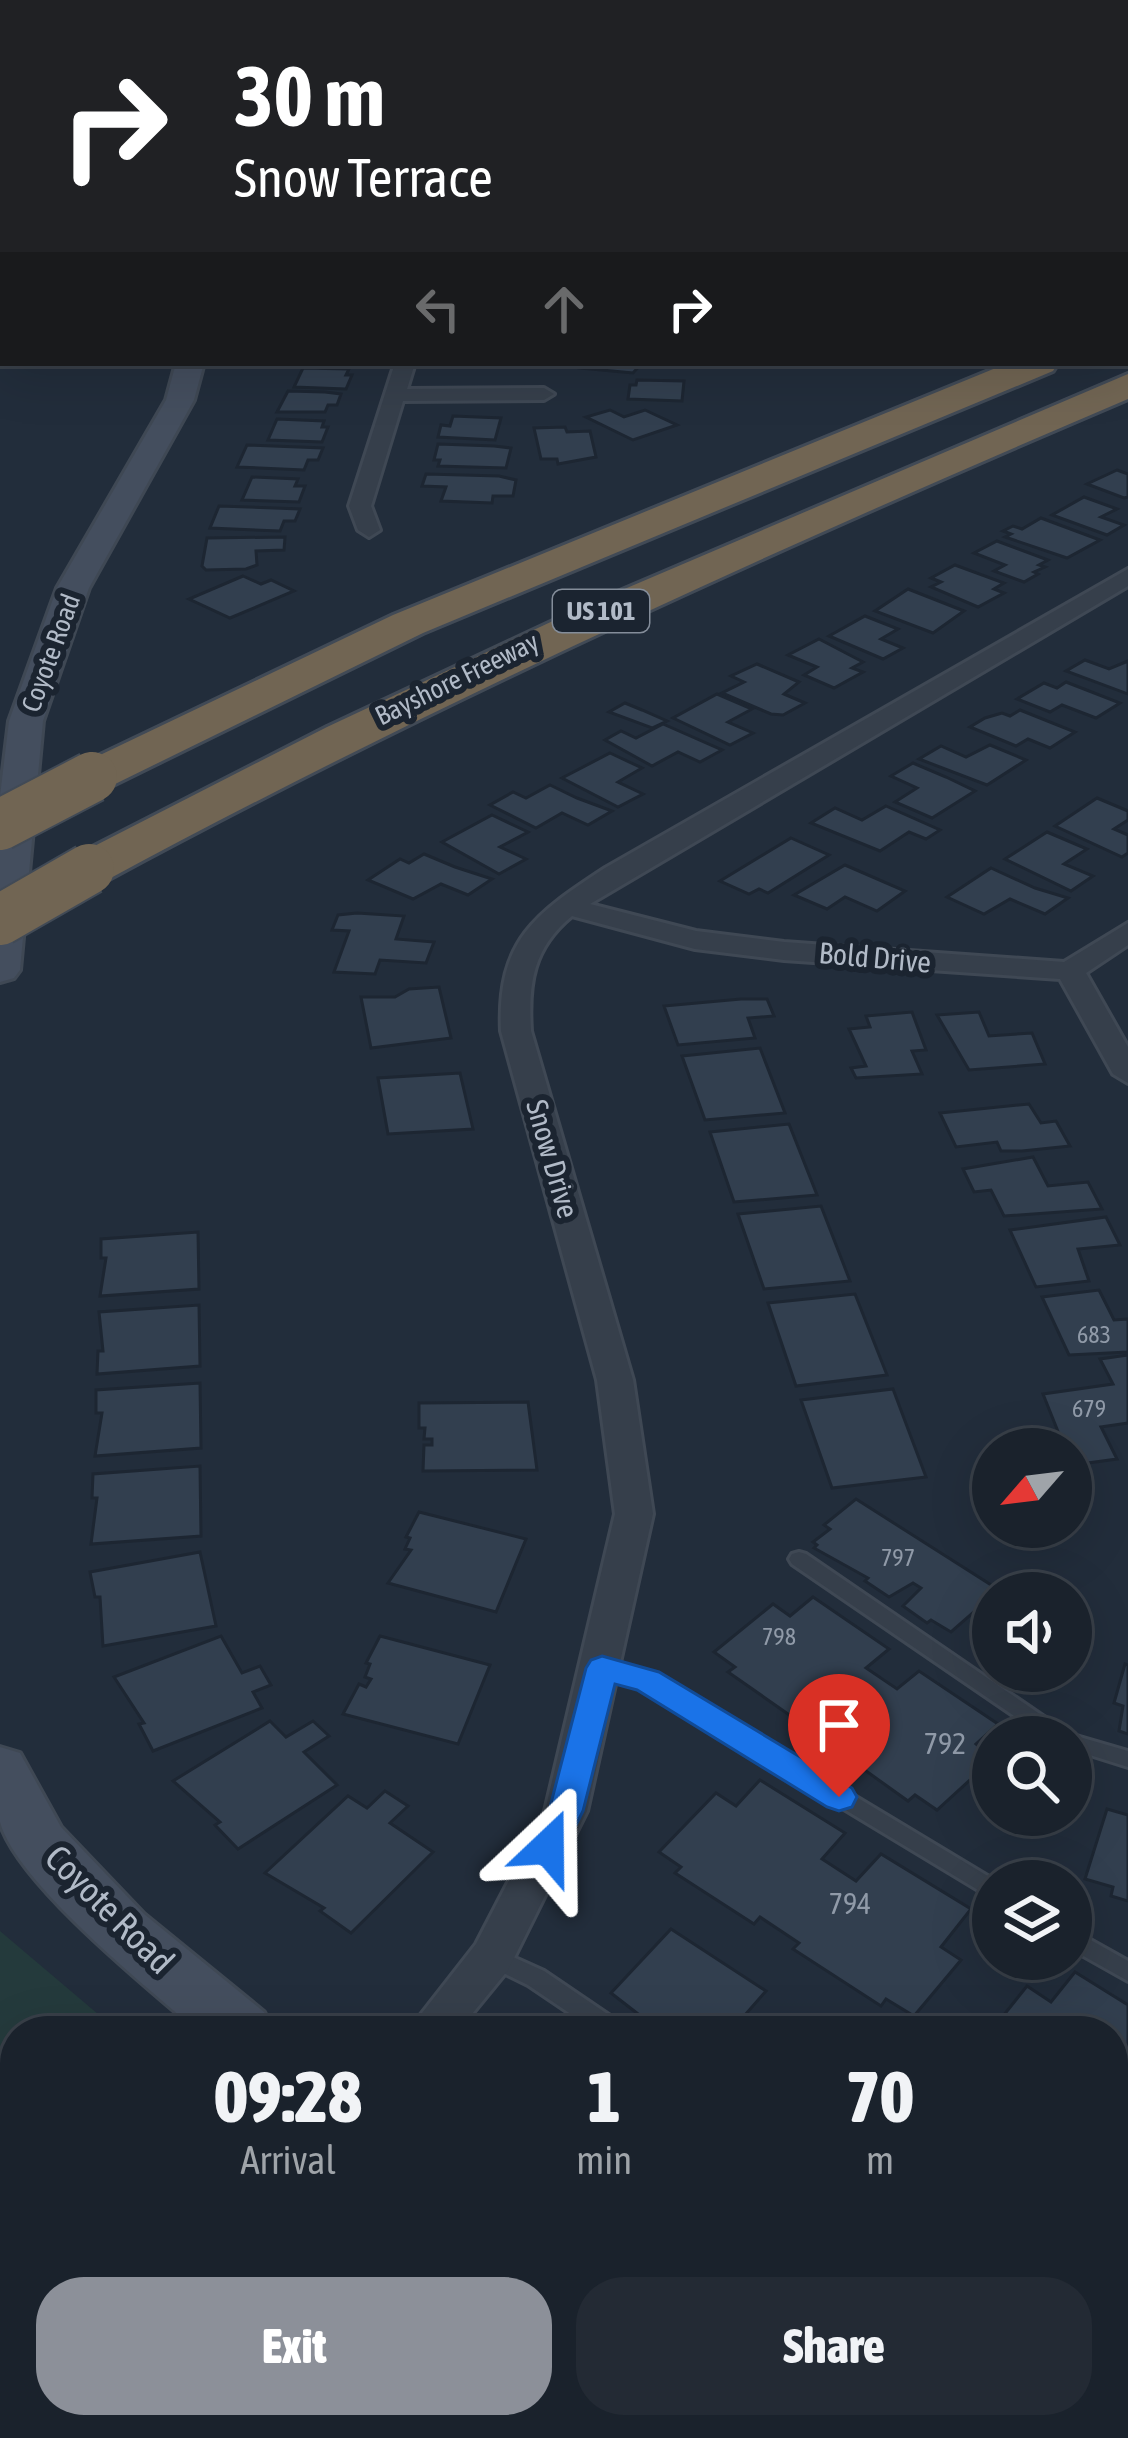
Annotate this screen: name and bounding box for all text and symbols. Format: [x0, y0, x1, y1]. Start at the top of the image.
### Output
icon: right [36, 48, 192, 204]
text: 30 m [234, 48, 385, 144]
text: Snow Terrace [234, 147, 493, 208]
icon: left [405, 276, 471, 342]
icon: ahead [531, 276, 597, 342]
icon: right [657, 276, 723, 342]
street label: Coyote Road [15, 590, 86, 716]
road number: US 101 [553, 590, 649, 632]
street label: Bayshore Freeway [370, 626, 543, 731]
street label: Bold Drive [818, 935, 933, 979]
street label: Snow Drive [520, 1096, 586, 1222]
house number: 683 [1077, 1321, 1111, 1348]
house number: 679 [1072, 1395, 1106, 1422]
north arrow [972, 1428, 1092, 1548]
map controls [972, 1428, 1092, 1980]
house number: 797 [881, 1544, 915, 1571]
button: sound [972, 1572, 1092, 1692]
house number: 798 [762, 1623, 796, 1650]
pin [788, 1674, 890, 1797]
icon: arrive [806, 1692, 872, 1758]
button: search [972, 1716, 1092, 1836]
house number: 792 [924, 1726, 966, 1760]
position arrow [485, 1784, 611, 1910]
street label: Coyote Road [37, 1836, 183, 1982]
button: layers [972, 1860, 1092, 1980]
house number: 794 [829, 1886, 871, 1920]
text: 09:28 [214, 2055, 362, 2137]
text: 1 [587, 2055, 621, 2137]
text: 70 [846, 2055, 914, 2137]
text: Arrival [241, 2138, 336, 2182]
text: min [576, 2138, 632, 2182]
text: m [866, 2138, 894, 2182]
button: Exit [36, 2277, 552, 2415]
button: Share [576, 2277, 1092, 2415]

